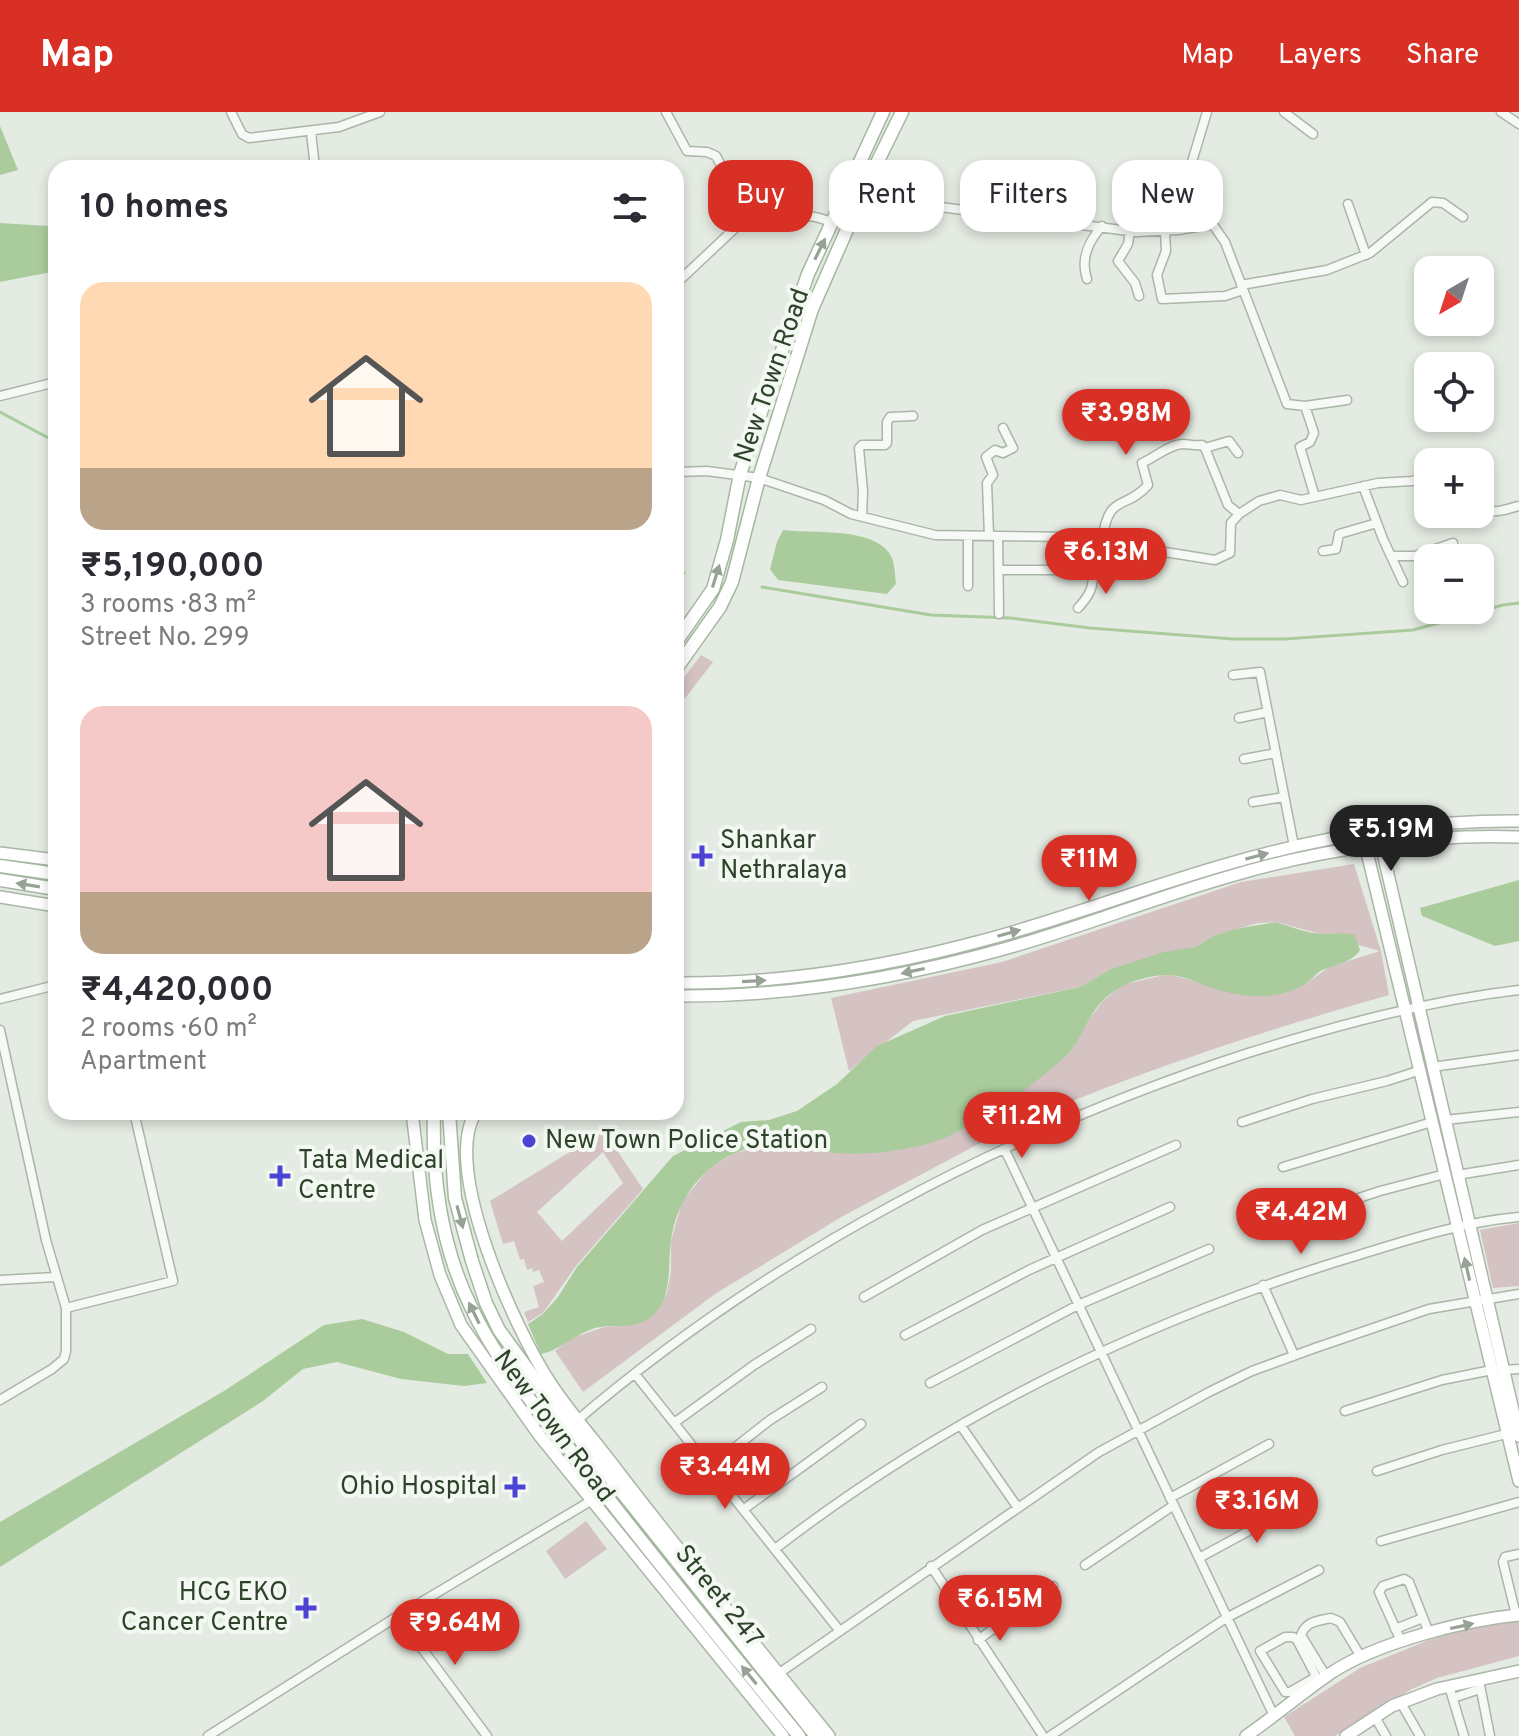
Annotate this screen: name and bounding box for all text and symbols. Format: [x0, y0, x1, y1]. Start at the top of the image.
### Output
text: Map [40, 32, 114, 81]
text: Map [1181, 38, 1234, 74]
text: Layers [1278, 38, 1362, 74]
text: Share [1406, 38, 1479, 74]
chip: Buy [708, 160, 813, 232]
chip: Rent [829, 160, 944, 232]
chip: Filters [960, 160, 1096, 232]
chip: New [1112, 160, 1223, 232]
icon: filters [608, 186, 652, 230]
text: 10 homes [80, 187, 229, 230]
one-way arrow [813, 237, 827, 260]
north arrow [1414, 256, 1494, 336]
map controls [1414, 256, 1494, 624]
street label: New Town Road [728, 284, 818, 468]
icon: home [294, 334, 438, 478]
button: locate [1414, 352, 1494, 432]
pin: ₹3.98M [1061, 389, 1191, 457]
text: ₹3.98M [1080, 398, 1172, 431]
button: + [1414, 448, 1494, 528]
pin: ₹6.13M [1041, 528, 1171, 596]
text: ₹6.13M [1063, 537, 1149, 570]
button: − [1414, 544, 1494, 624]
text: ₹5,190,000 [80, 546, 264, 589]
one-way arrow [710, 564, 723, 588]
text: 3 rooms · 83 m² [80, 589, 256, 622]
text: Street No. 299 [80, 622, 249, 655]
icon: home [294, 758, 438, 902]
pin: ₹5.19M [1326, 805, 1456, 873]
text: ₹5.19M [1348, 814, 1434, 847]
place label: Shankar Nethralaya [720, 825, 847, 888]
pin: ₹11M [1042, 835, 1136, 903]
text: ₹11M [1060, 844, 1118, 877]
marker: Shankar Nethralaya [691, 845, 713, 867]
one-way arrow [1246, 849, 1270, 862]
one-way arrow [15, 878, 40, 890]
one-way arrow [997, 926, 1021, 939]
one-way arrow [900, 965, 925, 978]
text: ₹4,420,000 [80, 970, 273, 1013]
one-way arrow [742, 974, 767, 987]
text: 2 rooms · 60 m² [80, 1013, 257, 1046]
text: Apartment [80, 1046, 207, 1079]
pin: ₹11.2M [957, 1092, 1087, 1160]
text: ₹11.2M [981, 1101, 1063, 1134]
place label: New Town Police Station [545, 1125, 828, 1158]
marker: New Town Police Station [520, 1132, 538, 1150]
place label: Tata Medical Centre [298, 1145, 444, 1208]
marker: Tata Medical Centre [269, 1165, 291, 1187]
pin: ₹4.42M [1236, 1188, 1366, 1256]
text: ₹4.42M [1254, 1197, 1348, 1230]
one-way arrow [454, 1205, 466, 1230]
one-way arrow [1460, 1256, 1473, 1281]
one-way arrow [467, 1301, 481, 1324]
street label: New Town Road [485, 1344, 621, 1510]
pin: ₹3.44M [660, 1443, 790, 1511]
text: ₹3.44M [679, 1452, 771, 1485]
place label: Ohio Hospital [340, 1471, 497, 1504]
marker: Ohio Hospital [504, 1476, 526, 1498]
pin: ₹3.16M [1192, 1477, 1322, 1545]
text: ₹3.16M [1214, 1486, 1300, 1519]
street label: Street 247 [667, 1539, 769, 1655]
pin: ₹6.15M [935, 1575, 1065, 1643]
place label: HCG EKO Cancer Centre [121, 1577, 288, 1640]
text: ₹6.15M [957, 1584, 1043, 1617]
marker: HCG EKO Cancer Centre [295, 1597, 317, 1619]
pin: ₹9.64M [390, 1599, 520, 1667]
text: ₹9.64M [408, 1608, 502, 1641]
one-way arrow [1450, 1619, 1475, 1632]
one-way arrow [741, 1665, 758, 1686]

